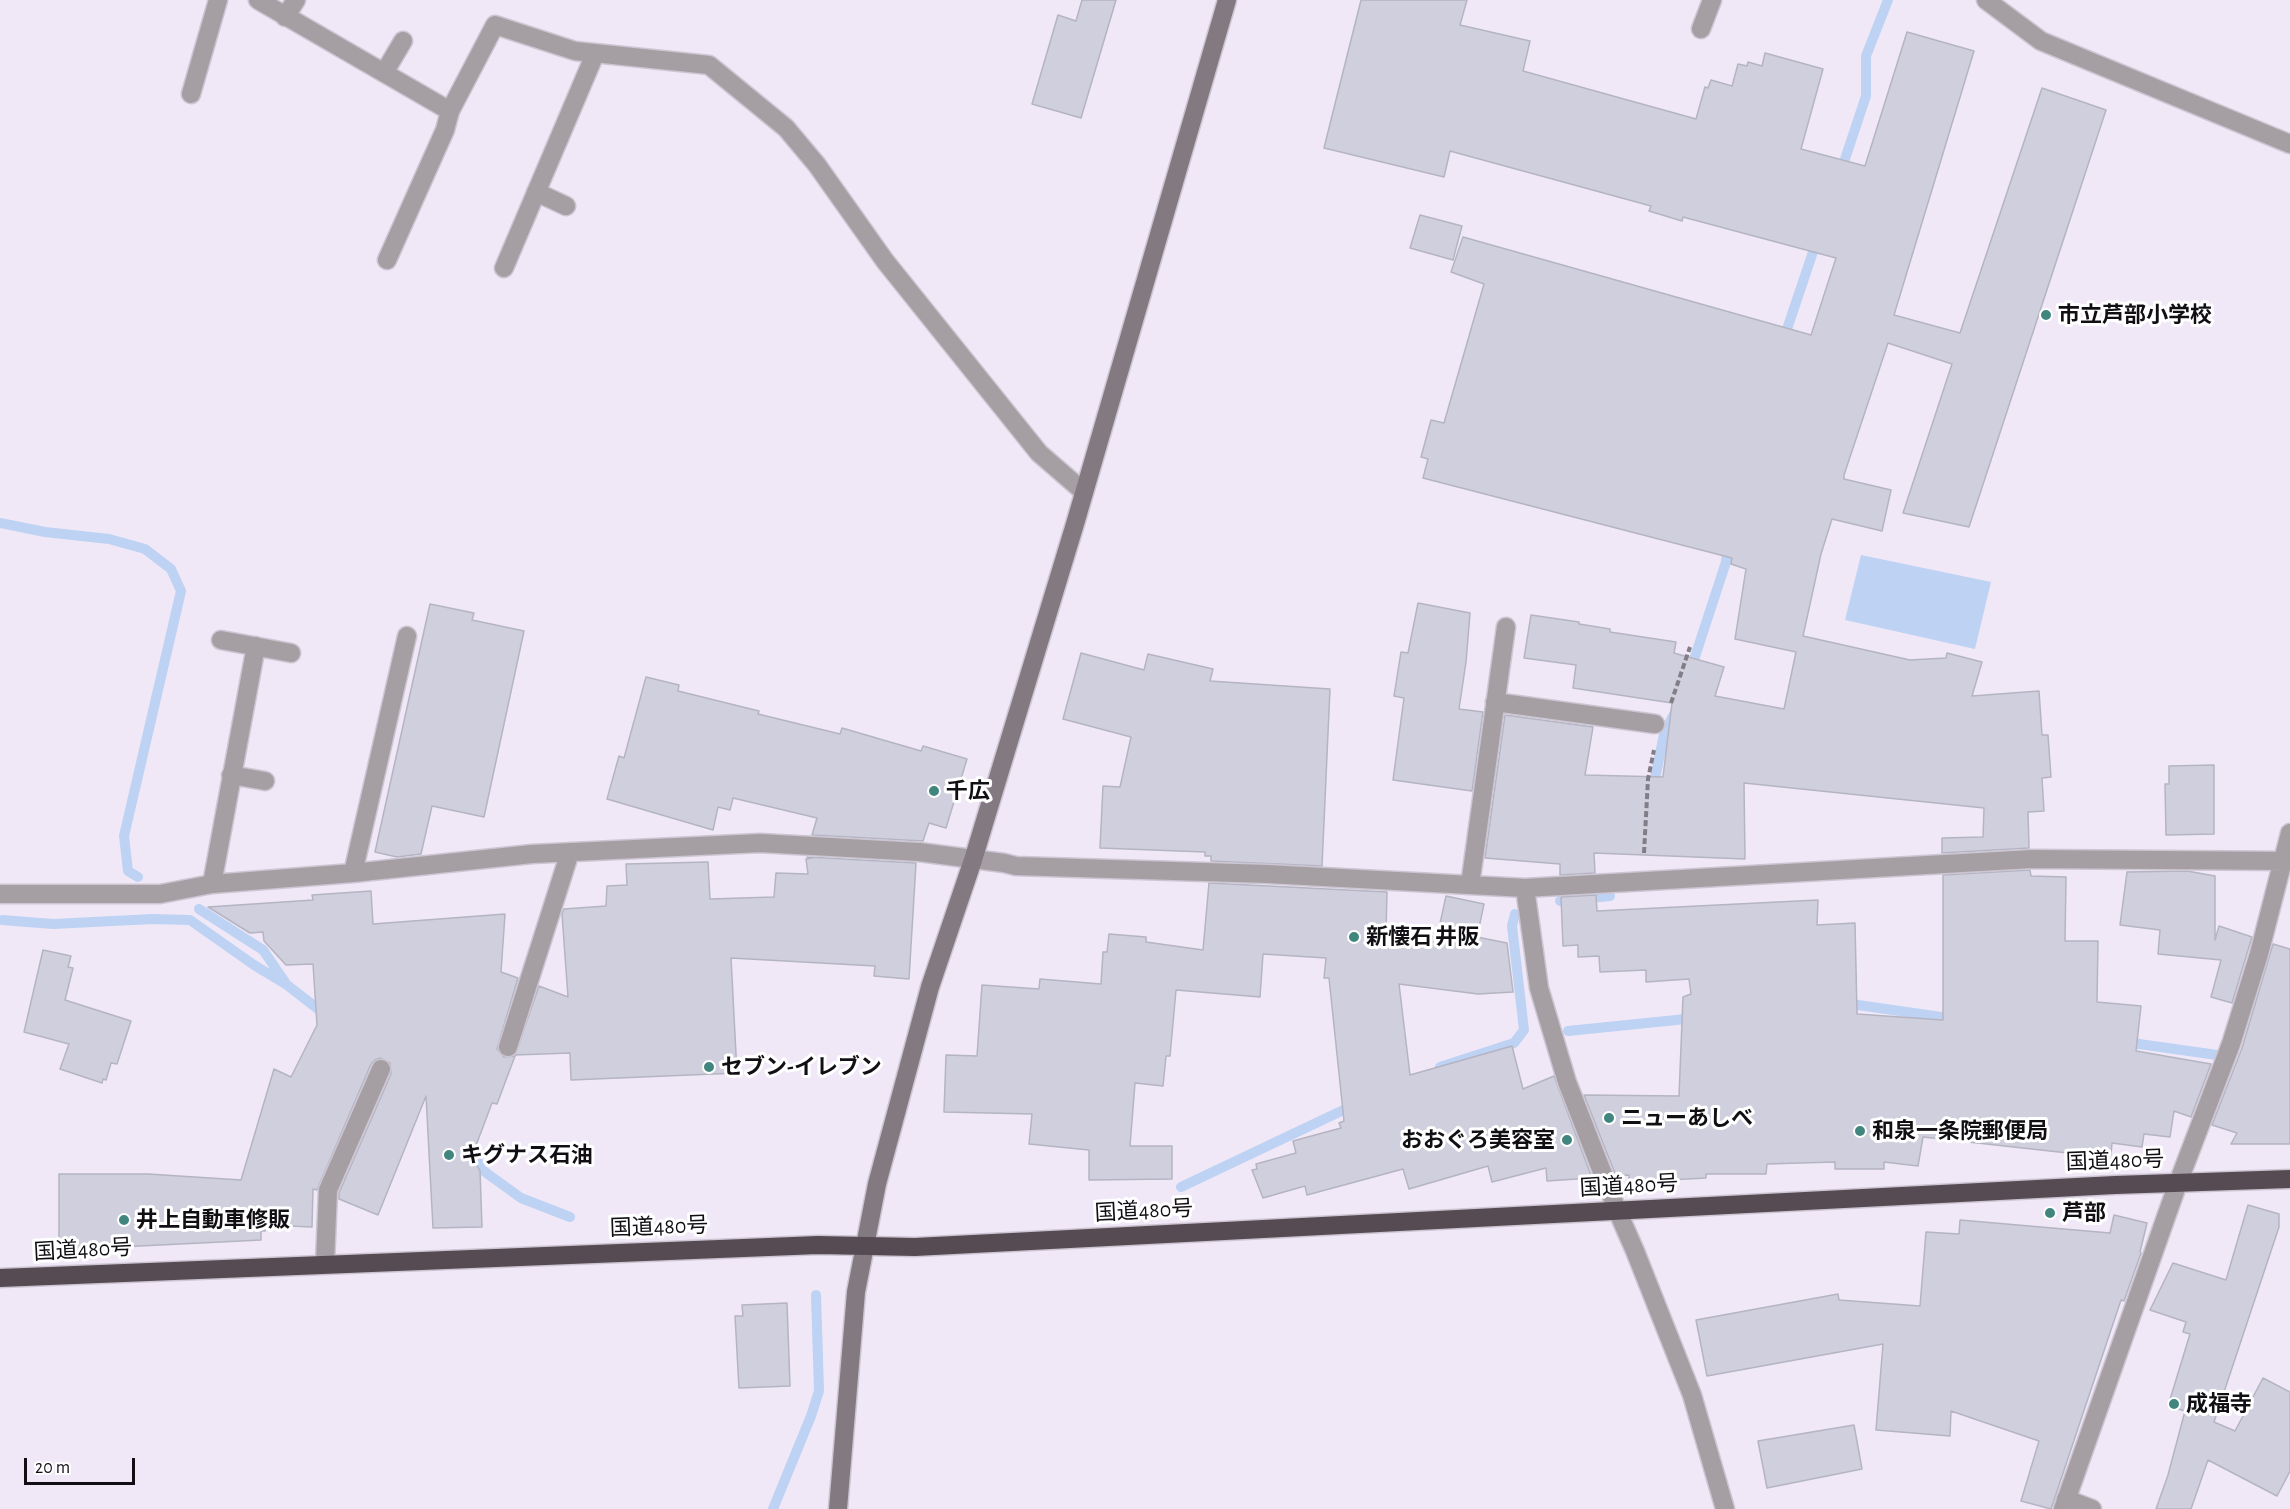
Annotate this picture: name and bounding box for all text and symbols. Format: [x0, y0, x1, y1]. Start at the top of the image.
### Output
place label: 市立芦部小学校 [2058, 302, 2212, 328]
marker: 市立芦部小学校 [2039, 308, 2053, 322]
place label: 千広 [946, 778, 990, 804]
marker: 千広 [927, 784, 941, 798]
place label: 新懐石 井阪 [1366, 924, 1479, 950]
marker: 新懐石 井阪 [1347, 930, 1361, 944]
place label: セブン-イレブン [721, 1054, 882, 1080]
marker: セブン-イレブン [702, 1060, 716, 1074]
place label: ニューあしべ [1621, 1105, 1753, 1131]
marker: ニューあしべ [1602, 1111, 1616, 1125]
place label: 和泉一条院郵便局 [1872, 1118, 2048, 1144]
marker: 和泉一条院郵便局 [1853, 1124, 1867, 1138]
place label: おおぐろ美容室 [1401, 1127, 1555, 1153]
marker: おおぐろ美容室 [1560, 1133, 1574, 1147]
place label: キグナス石油 [461, 1142, 593, 1168]
street label: 国道480号 [2065, 1146, 2165, 1176]
marker: キグナス石油 [442, 1148, 456, 1162]
street label: 国道480号 [1579, 1170, 1679, 1202]
street label: 国道480号 [1094, 1195, 1194, 1227]
place label: 芦部 [2062, 1200, 2106, 1226]
marker: 芦部 [2043, 1206, 2057, 1220]
place label: 井上自動車修販 [136, 1207, 290, 1233]
street label: 国道480号 [609, 1212, 709, 1242]
marker: 井上自動車修販 [117, 1213, 131, 1227]
street label: 国道480号 [33, 1234, 133, 1266]
place label: 成福寺 [2186, 1391, 2252, 1417]
marker: 成福寺 [2167, 1397, 2181, 1411]
scale bar [27, 1446, 138, 1484]
text: 20 m [35, 1459, 70, 1477]

